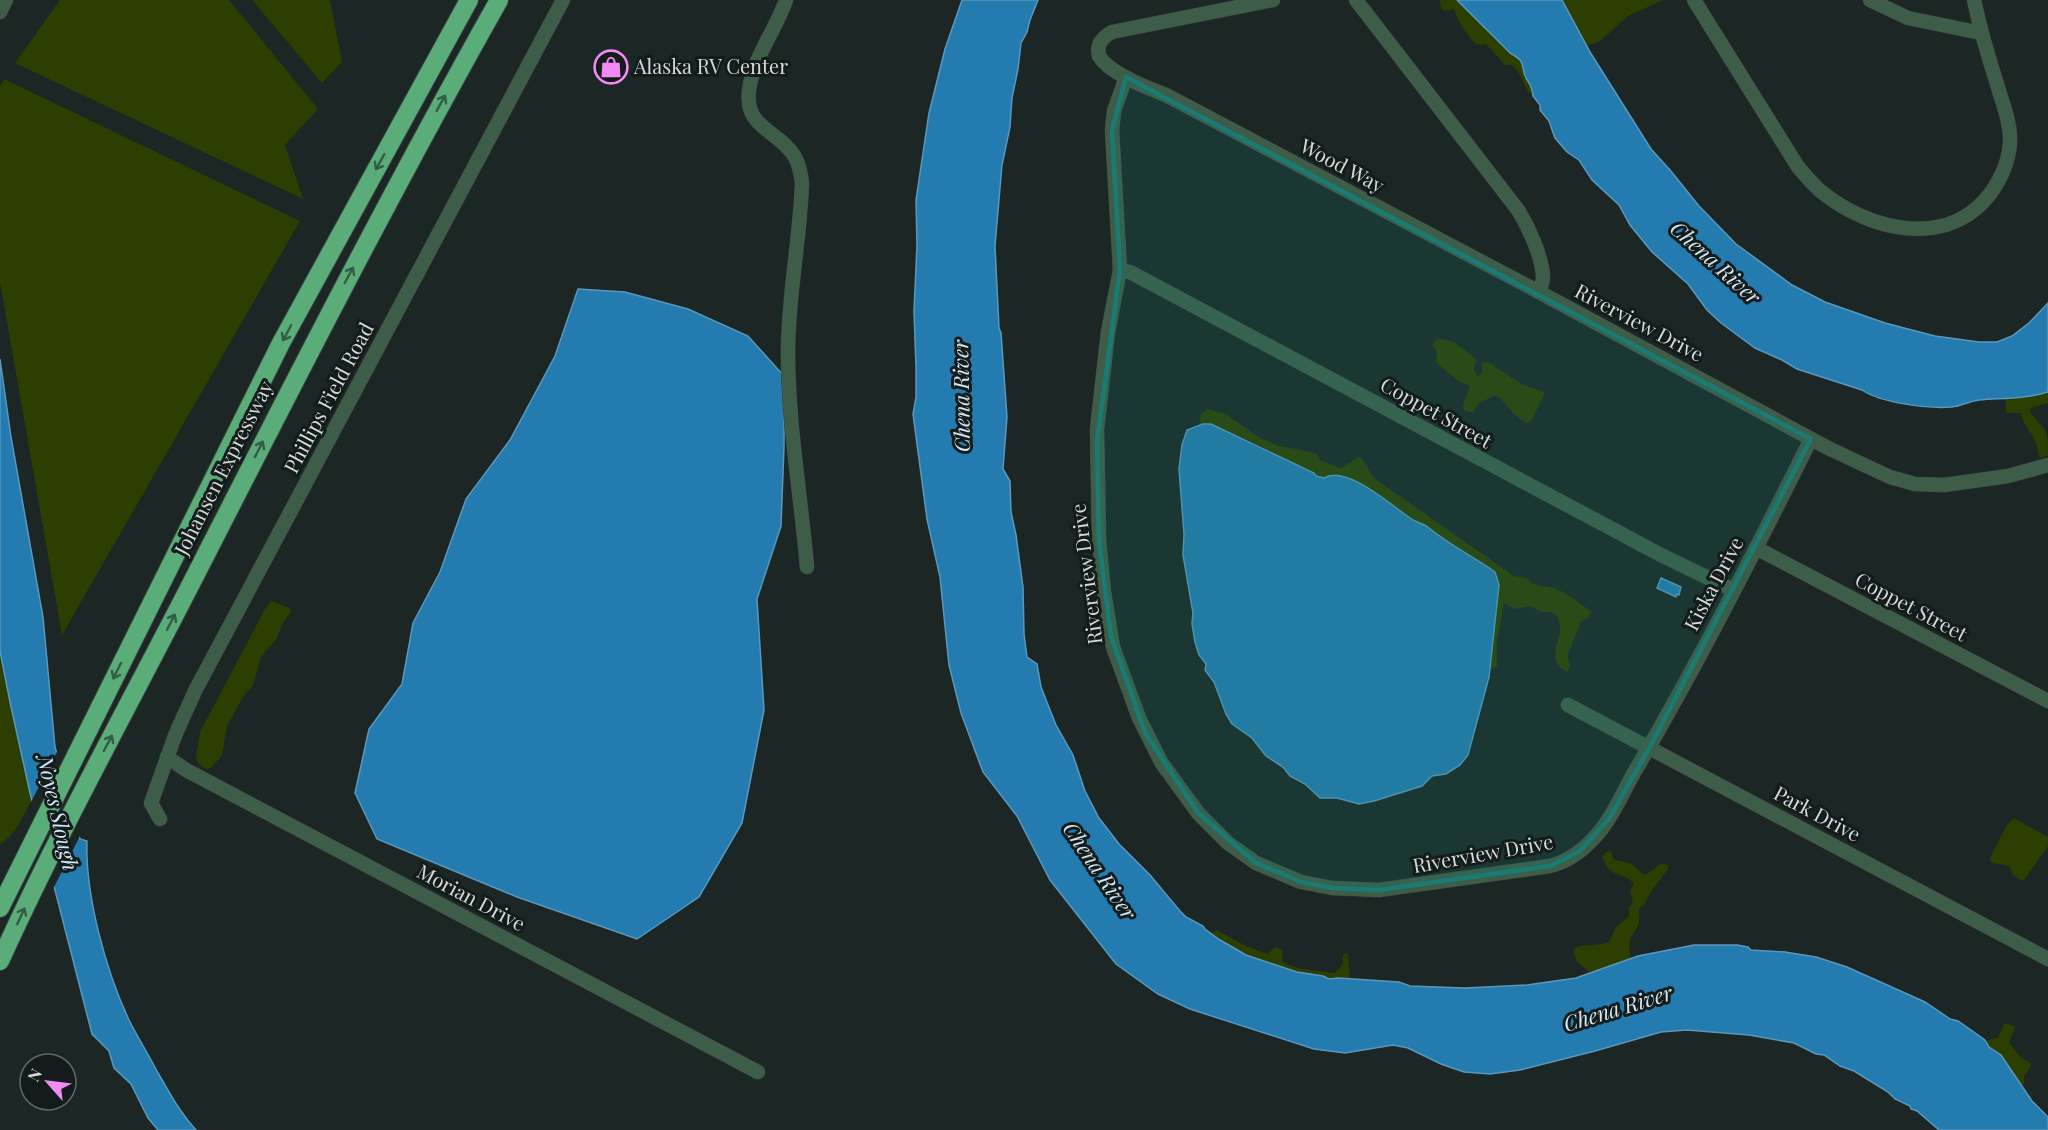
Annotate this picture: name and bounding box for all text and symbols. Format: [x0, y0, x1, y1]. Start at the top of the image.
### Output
shop icon: Alaska RV Center [593, 49, 629, 85]
place label: Alaska RV Center [633, 52, 788, 79]
one-way arrow [435, 95, 447, 112]
street label: Wood Way [1295, 131, 1389, 198]
one-way arrow [374, 152, 385, 170]
water label: Chena River [1665, 214, 1768, 310]
one-way arrow [344, 267, 355, 285]
street label: Riverview Drive [1571, 276, 1709, 367]
street label: Phillips Field Road [277, 317, 379, 477]
one-way arrow [281, 324, 293, 341]
water label: Chena River [945, 339, 975, 452]
street label: Coppet Street [1376, 370, 1498, 454]
street label: Johansen Expressway [166, 375, 278, 560]
one-way arrow [254, 440, 266, 458]
street label: Riverview Drive [1063, 502, 1108, 646]
street label: Kiska Drive [1677, 532, 1749, 635]
street label: Coppet Street [1851, 565, 1973, 647]
one-way arrow [166, 614, 177, 632]
one-way arrow [111, 662, 123, 680]
one-way arrow [103, 734, 114, 752]
water label: Noyes Slough [32, 750, 86, 873]
street label: Park Drive [1770, 779, 1866, 847]
water label: Chena River [1058, 816, 1144, 925]
street label: Riverview Drive [1411, 827, 1555, 878]
street label: Morian Drive [413, 857, 530, 936]
one-way arrow [15, 907, 27, 925]
water label: Chena River [1560, 977, 1676, 1037]
north arrow [18, 1052, 78, 1112]
text: N [22, 1064, 47, 1085]

